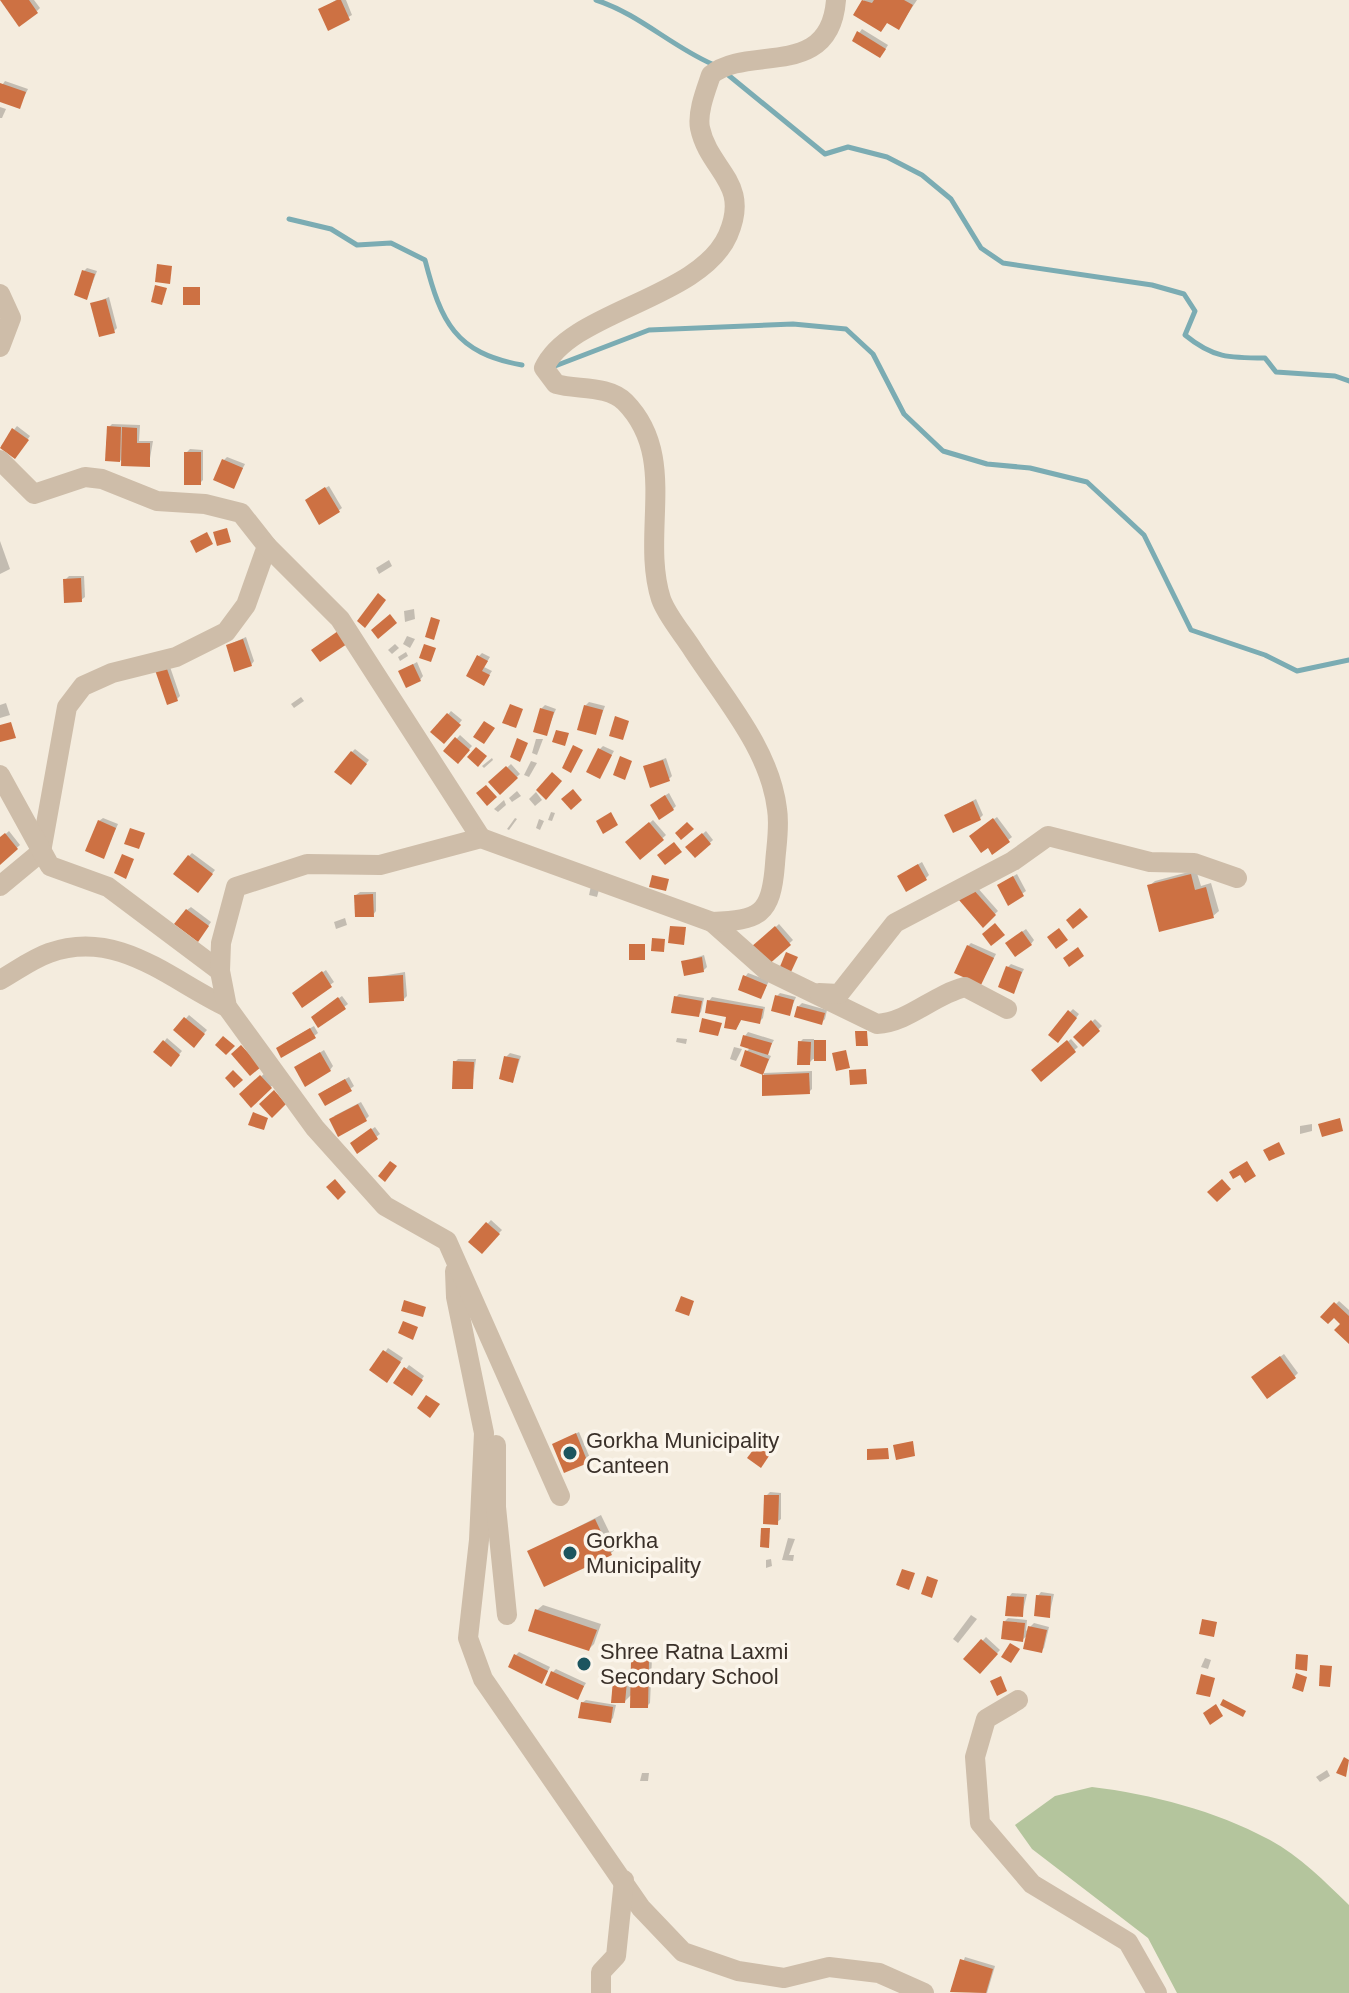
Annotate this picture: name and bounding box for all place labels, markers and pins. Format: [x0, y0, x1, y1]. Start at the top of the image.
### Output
place label: Gorkha Municipality Canteen [586, 1428, 779, 1478]
marker: Gorkha Municipality Canteen [561, 1444, 579, 1462]
place label: Gorkha Municipality [586, 1528, 701, 1578]
marker: Gorkha Municipality [561, 1544, 579, 1562]
place label: Shree Ratna Laxmi Secondary School [600, 1639, 788, 1689]
marker: Shree Ratna Laxmi Secondary School [575, 1655, 593, 1673]

